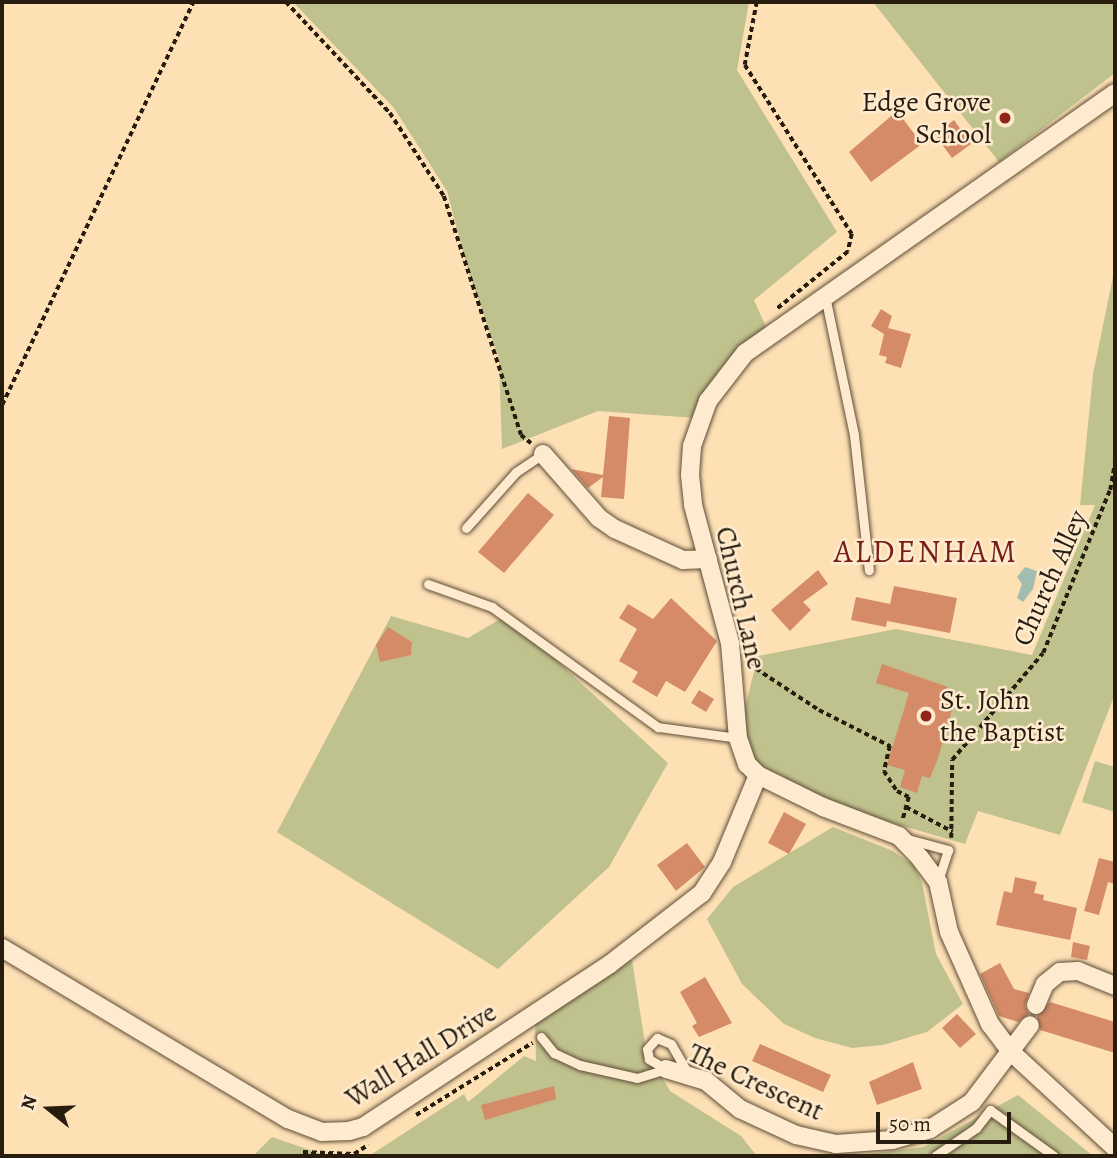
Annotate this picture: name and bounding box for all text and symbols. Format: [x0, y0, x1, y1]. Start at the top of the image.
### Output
place label: Edge Grove School [861, 85, 991, 151]
marker: Edge Grove School [997, 110, 1013, 126]
street label: Church Alley [1005, 505, 1095, 651]
street label: Church Lane [708, 523, 774, 673]
district label: ALDENHAM [835, 532, 1017, 570]
place label: St. John the Baptist [940, 683, 1064, 749]
marker: St. John the Baptist [918, 708, 934, 724]
street label: Wall Hall Drive [339, 995, 503, 1115]
street label: The Crescent [683, 1036, 829, 1128]
north arrow [14, 1074, 84, 1144]
text: N [15, 1092, 44, 1113]
scale bar [879, 1098, 1014, 1142]
text: 50 m [889, 1110, 931, 1138]

